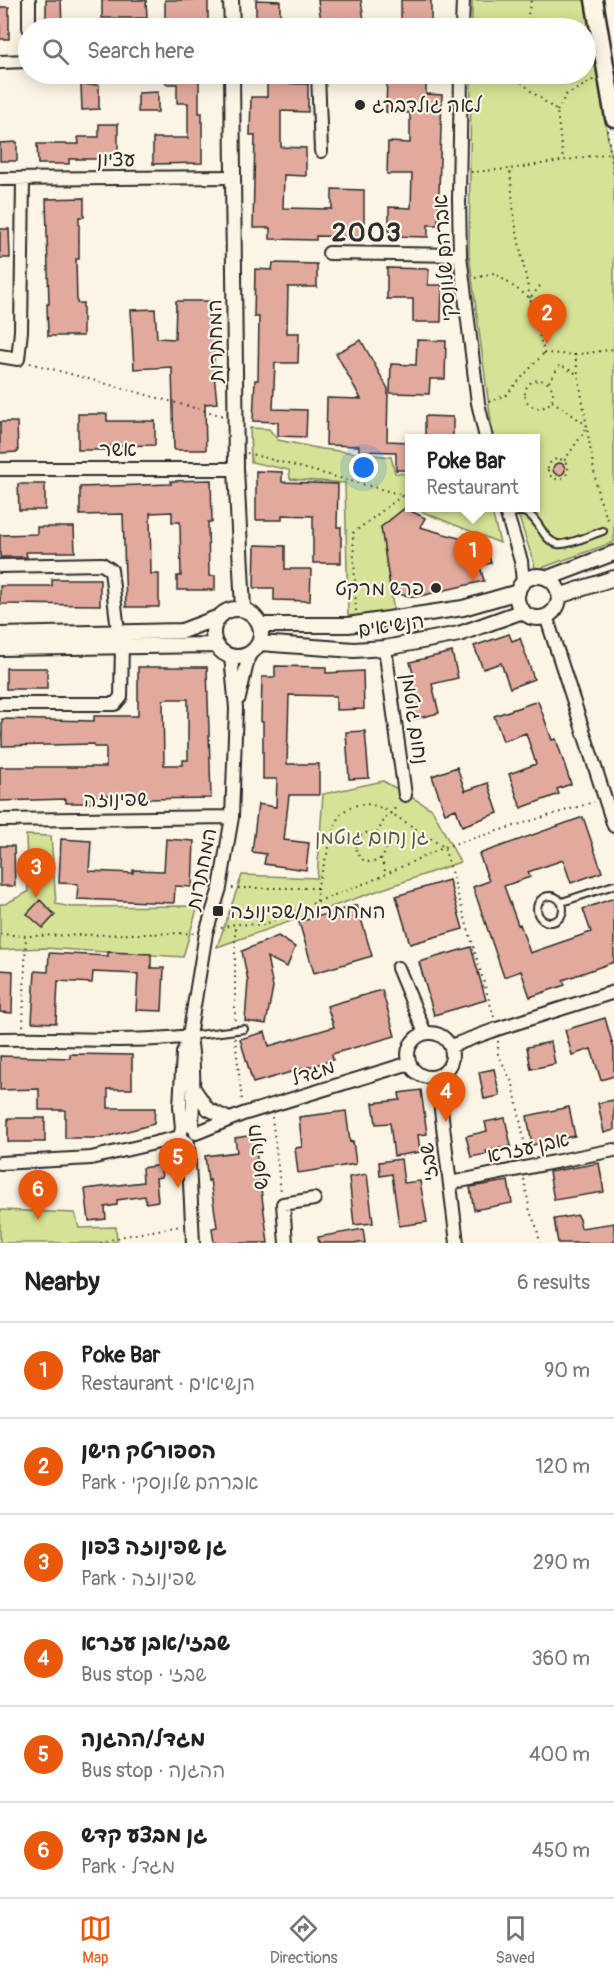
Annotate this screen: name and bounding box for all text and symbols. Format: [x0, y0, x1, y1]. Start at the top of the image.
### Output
search box [18, 18, 596, 84]
icon: search [39, 35, 72, 68]
text: Search here [87, 37, 194, 65]
place label: לאה גולדברג [372, 93, 483, 118]
marker: לאה גולדברג [353, 98, 367, 112]
street label: עציון [97, 147, 135, 172]
street label: אברהם שלונסקי [428, 194, 461, 322]
district label: 2003 [332, 217, 402, 249]
pin: 2 [528, 294, 566, 344]
street label: המחתרות [202, 299, 229, 384]
popup [405, 434, 540, 512]
street label: אשר [99, 437, 137, 462]
text: Poke Bar [426, 447, 506, 475]
your location [349, 453, 378, 482]
text: Restaurant [426, 475, 519, 500]
pin: 1 [454, 532, 492, 581]
place label: פרש מרקט [335, 576, 424, 601]
marker: פרש מרקט [429, 581, 443, 595]
street label: הנשיאים [356, 608, 426, 643]
street label: נחום גוטמן [396, 672, 433, 766]
street label: שפינוזה [83, 786, 149, 813]
park label: גן נחום גוטמן [315, 825, 429, 850]
street label: המחתרות [180, 826, 222, 913]
pin: 3 [16, 848, 56, 898]
place label: המחתרות/שפינוזה [230, 899, 386, 924]
marker: המחתרות/שפינוזה [211, 904, 225, 918]
street label: מגדל [288, 1054, 338, 1091]
pin: 4 [426, 1072, 466, 1122]
street label: חנה סנש [241, 1123, 274, 1191]
street label: אבן עזרא [485, 1127, 571, 1168]
pin: 5 [158, 1138, 198, 1188]
street label: שבזי [414, 1141, 443, 1183]
pin: 6 [18, 1170, 57, 1220]
text: Nearby [24, 1266, 100, 1298]
text: 6 results [517, 1270, 590, 1295]
text: Poke Bar [81, 1341, 160, 1369]
text: 1 [40, 1358, 47, 1383]
text: 90 m [544, 1358, 590, 1383]
text: Restaurant · הנשיאים [81, 1371, 255, 1396]
text: הספורטק הישן [81, 1437, 216, 1465]
text: 2 [38, 1454, 49, 1479]
text: 120 m [535, 1454, 590, 1479]
text: Park · אברהם שלונסקי [81, 1470, 258, 1495]
text: גן שפינוזה צפון [81, 1533, 227, 1561]
text: 3 [38, 1550, 49, 1575]
text: 290 m [533, 1550, 590, 1575]
text: Park · שפינוזה [81, 1566, 196, 1591]
text: שבזי/אבן עזרא [81, 1629, 230, 1657]
text: 4 [38, 1646, 49, 1671]
text: 360 m [531, 1646, 590, 1671]
text: Bus stop · שבזי [81, 1662, 207, 1687]
text: מגדל/ההגנה [81, 1725, 205, 1753]
text: 5 [38, 1742, 49, 1767]
text: 400 m [529, 1742, 590, 1767]
text: Bus stop · ההגנה [81, 1758, 225, 1783]
text: גן מבצע קדש [81, 1821, 208, 1849]
text: 6 [38, 1838, 49, 1863]
text: 450 m [532, 1838, 590, 1863]
text: Park · מגדל [81, 1854, 175, 1879]
tab: Map [79, 1912, 112, 1968]
tab: Directions [270, 1912, 338, 1968]
tab: Saved [495, 1912, 535, 1968]

